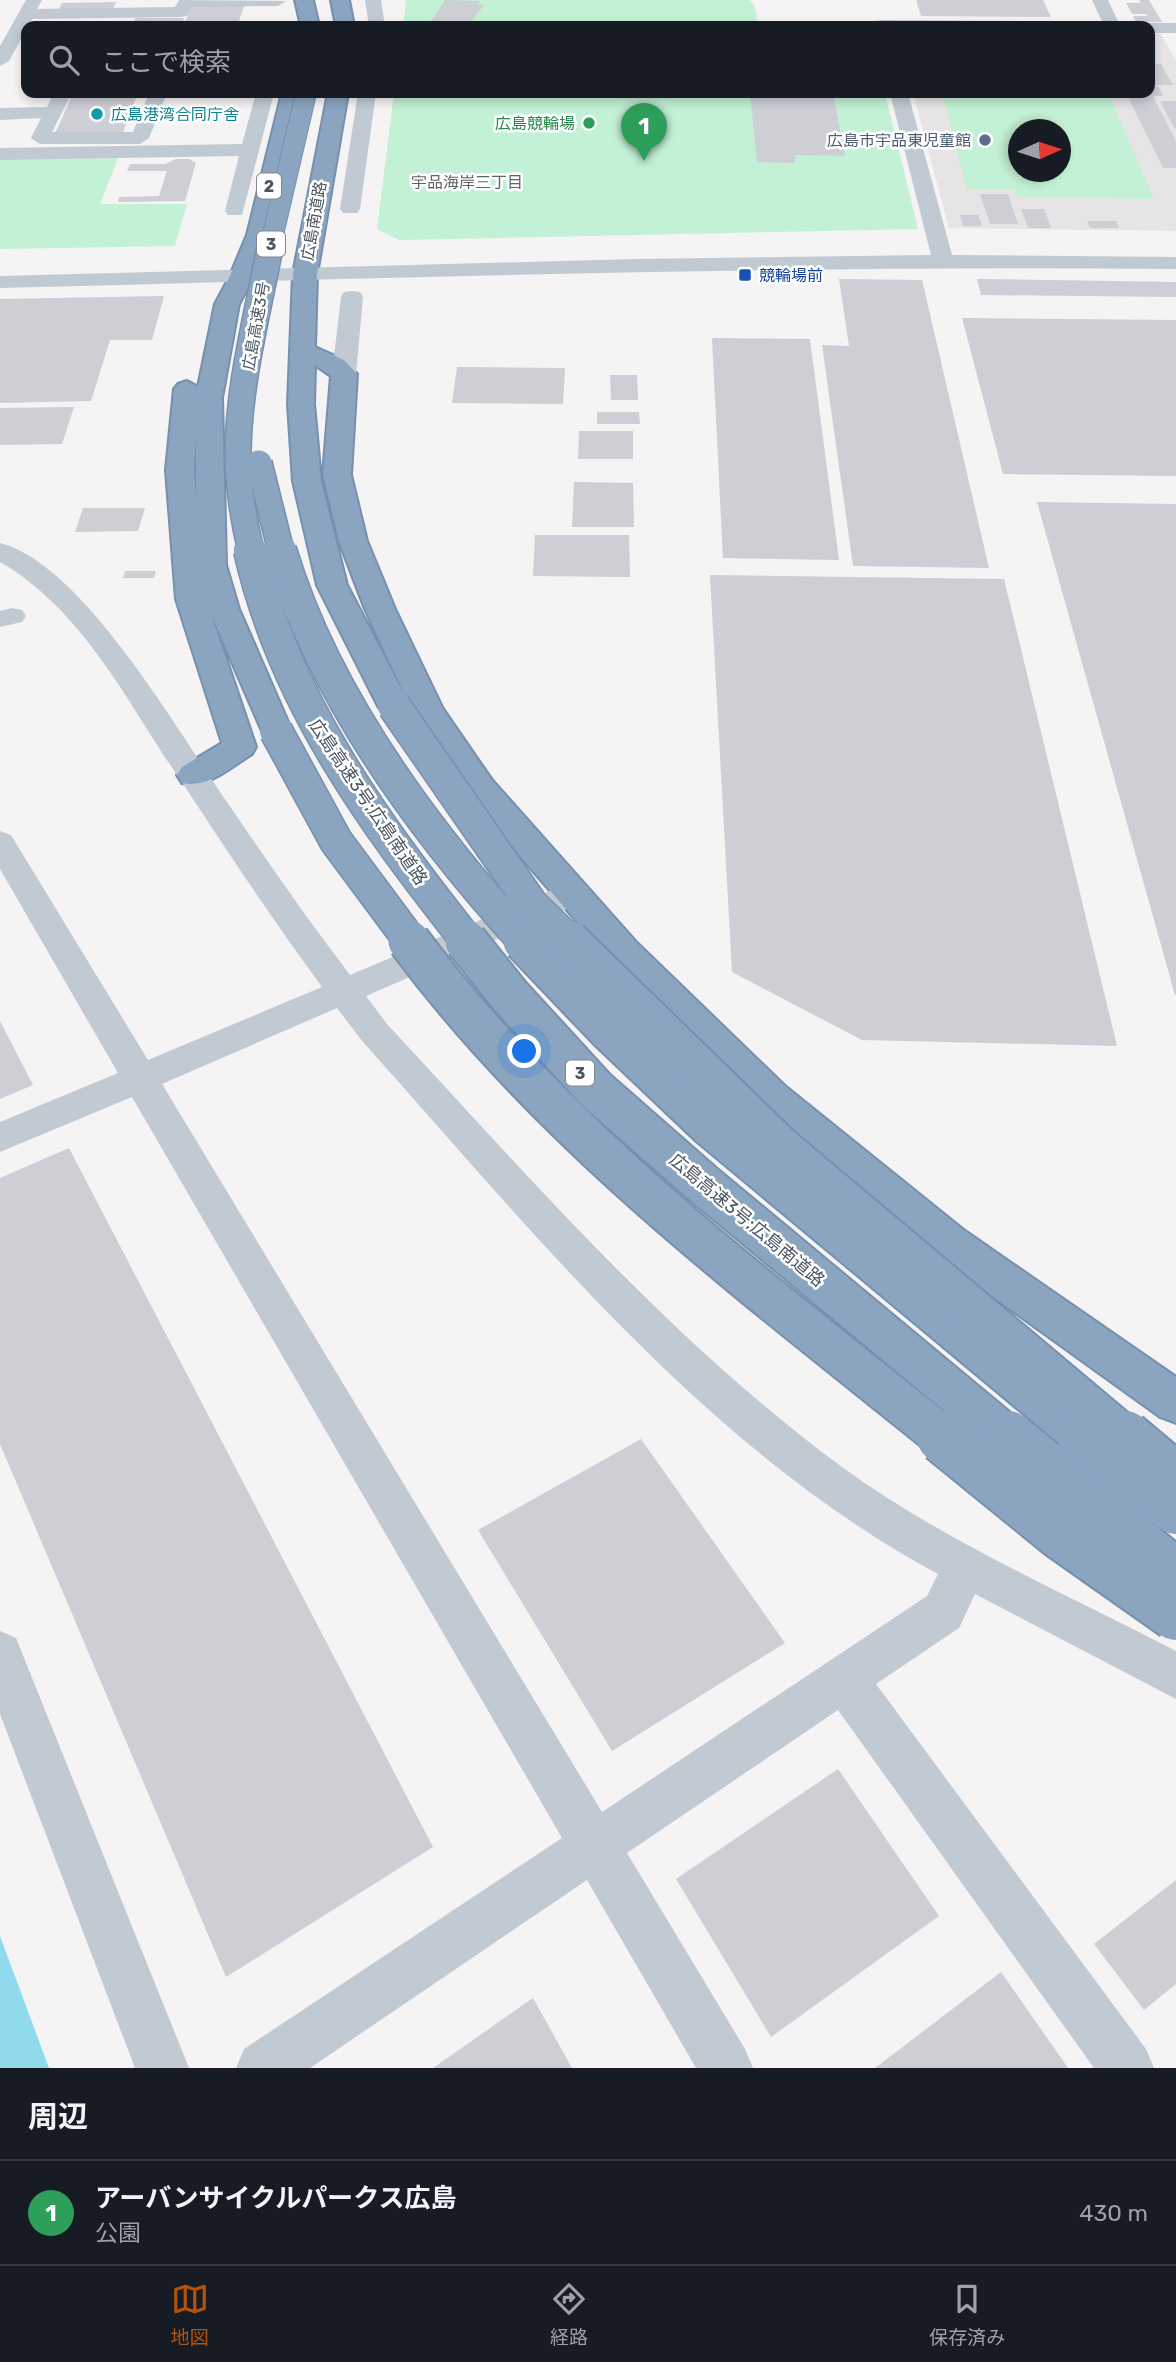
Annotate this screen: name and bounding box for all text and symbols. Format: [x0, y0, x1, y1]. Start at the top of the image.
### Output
search box [21, 21, 1155, 98]
icon: search [45, 41, 83, 79]
text: ここで検索 [101, 47, 231, 78]
pin: 1 [621, 103, 667, 161]
place label: 広島港湾合同庁舎 [111, 105, 239, 124]
marker: 広島港湾合同庁舎 [89, 106, 105, 122]
place label: 広島競輪場 [495, 114, 575, 133]
marker: 広島競輪場 [581, 115, 597, 131]
north arrow [1008, 119, 1071, 182]
place label: 広島市宇品東児童館 [827, 131, 971, 150]
marker: 広島市宇品東児童館 [977, 132, 993, 148]
district label: 宇品海岸三丁目 [411, 173, 523, 192]
road number: 2 [257, 174, 281, 198]
street label: 広島南道路 [298, 180, 330, 262]
road number: 3 [257, 232, 285, 256]
place label: 競輪場前 [759, 266, 823, 285]
marker: 競輪場前 [737, 267, 753, 283]
street label: 広島高速3号 [239, 280, 273, 372]
street label: 広島高速3号;広島南道路 [304, 715, 432, 889]
your location [507, 1034, 541, 1068]
road number: 3 [566, 1060, 594, 1086]
street label: 広島高速3号;広島南道路 [665, 1149, 829, 1291]
text: 周辺 [28, 2099, 88, 2135]
text: アーバンサイクルパークス広島 [95, 2183, 456, 2214]
text: 1 [45, 2199, 57, 2227]
text: 430 m [1079, 2199, 1148, 2227]
text: 公園 [95, 2219, 141, 2247]
tab: 地図 [171, 2280, 209, 2349]
tab: 経路 [550, 2280, 588, 2349]
tab: 保存済み [929, 2280, 1005, 2349]

